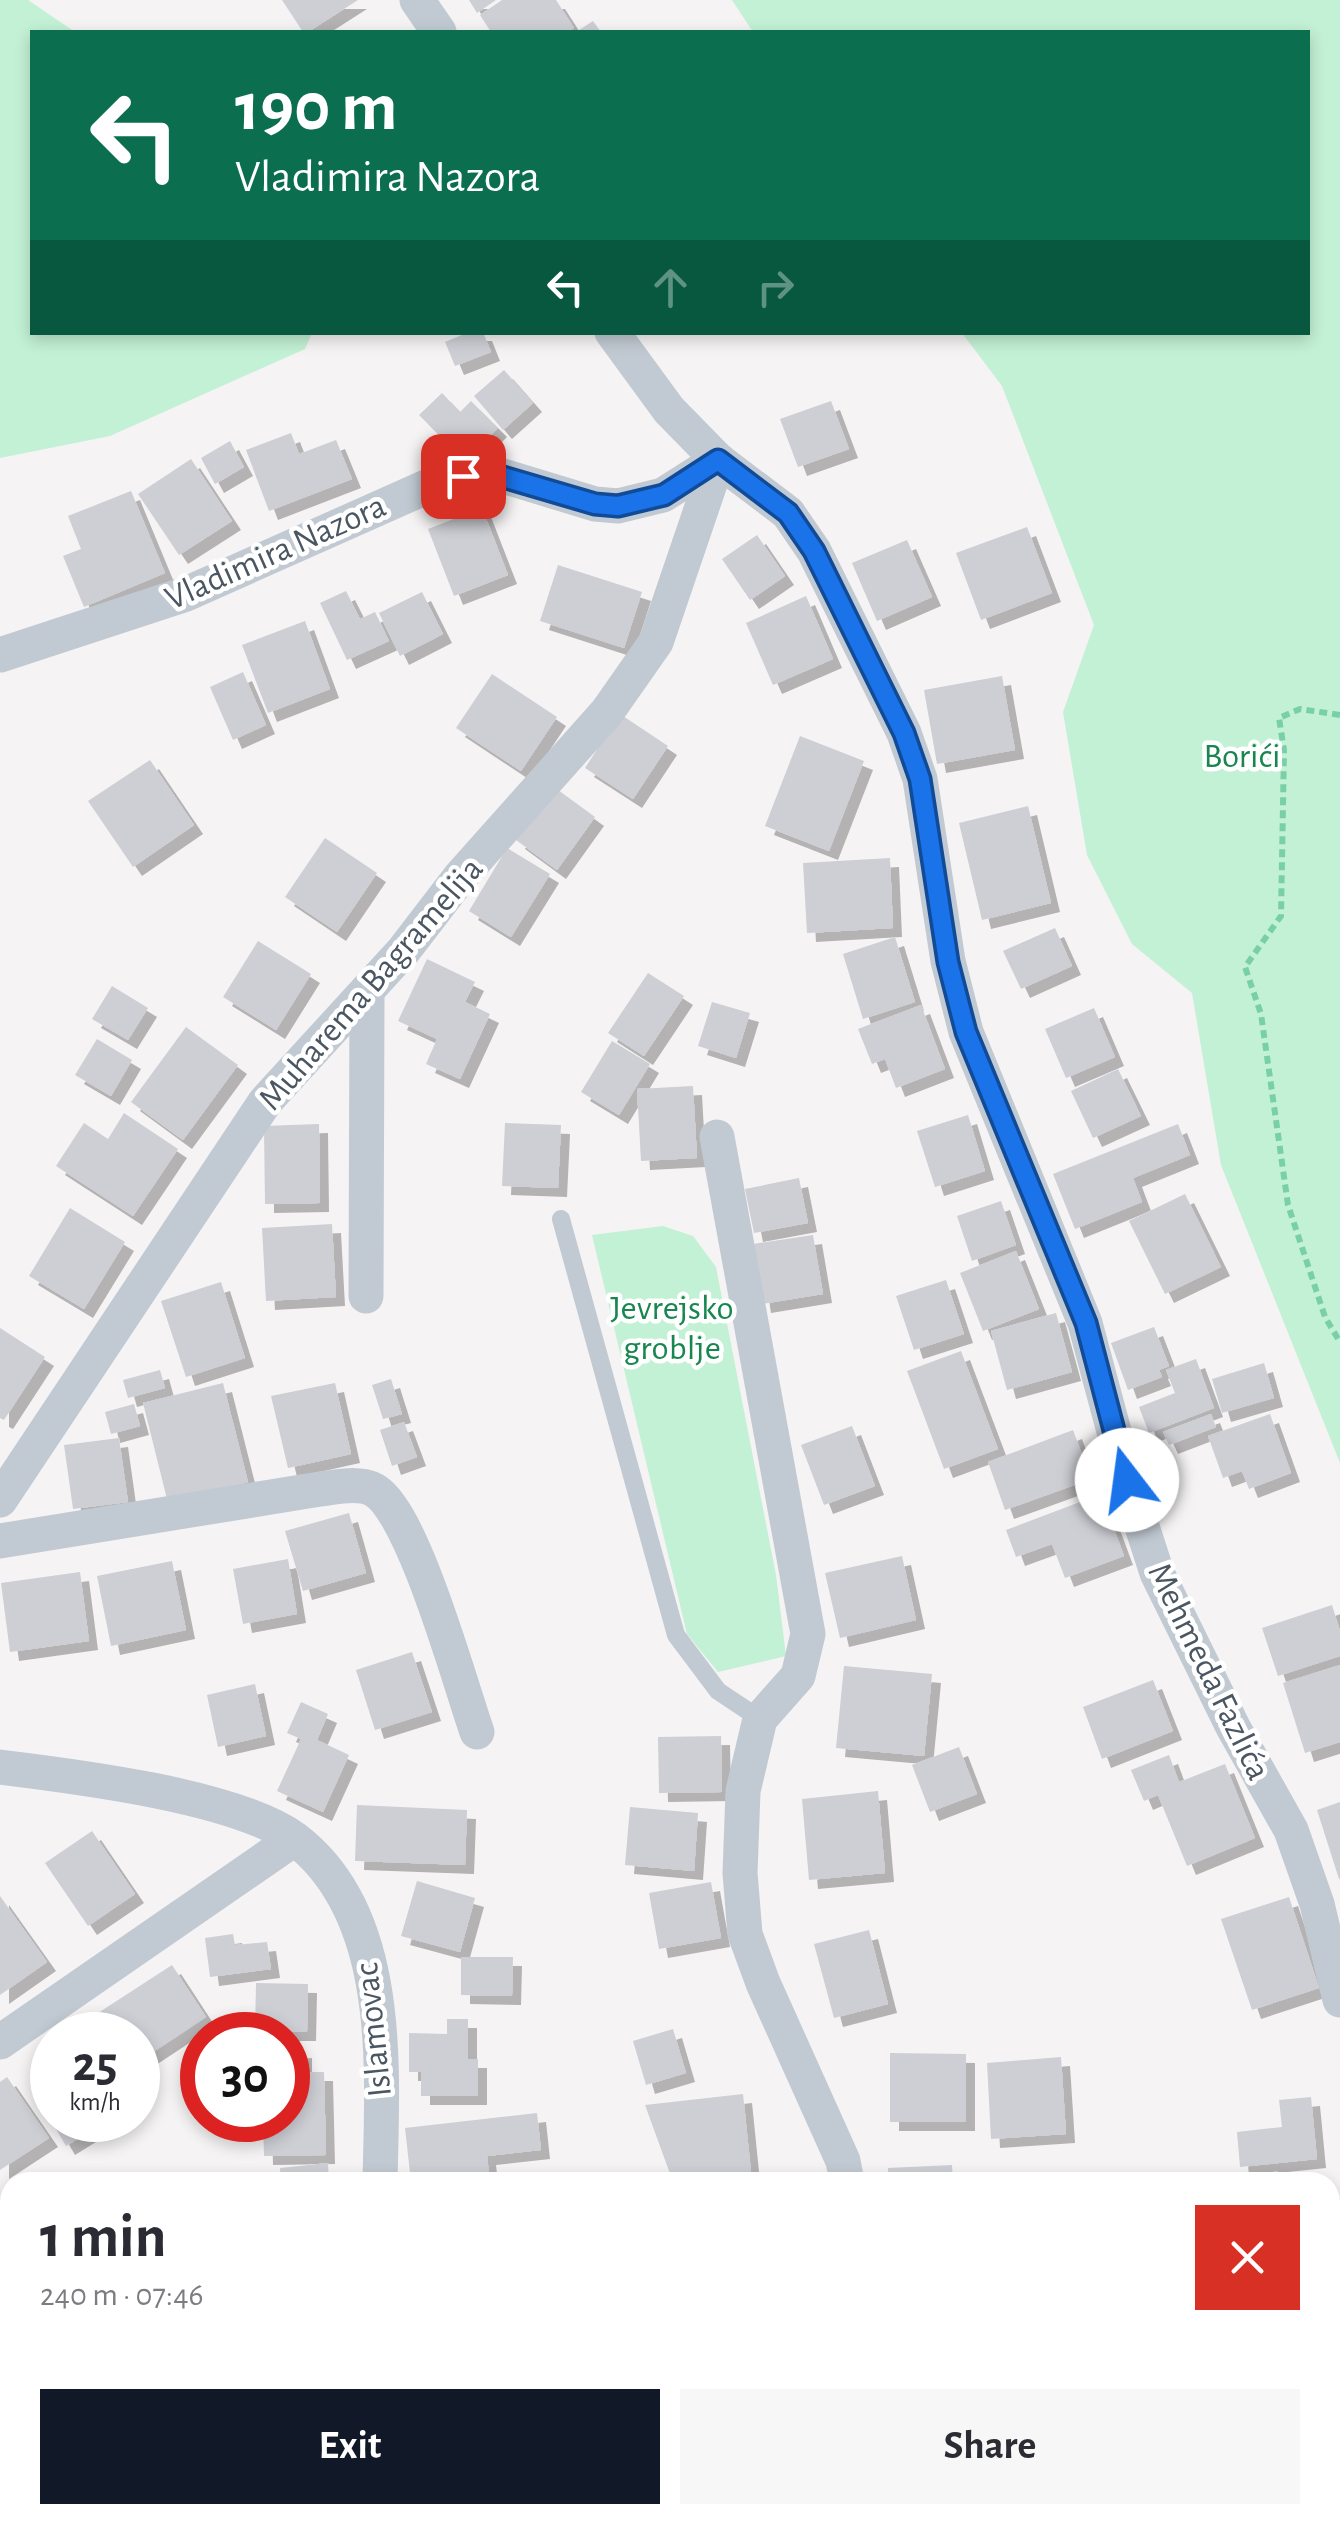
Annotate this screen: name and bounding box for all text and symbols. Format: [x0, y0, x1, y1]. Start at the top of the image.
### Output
icon: left [70, 70, 200, 200]
text: 190 m [235, 73, 398, 143]
text: Vladimira Nazora [235, 155, 540, 200]
icon: left [538, 260, 593, 315]
icon: ahead [643, 260, 698, 315]
icon: right [748, 260, 803, 315]
pin [421, 434, 506, 519]
icon: arrive [436, 449, 491, 504]
street label: Vladimira Nazora [160, 488, 391, 617]
park label: Borići [1203, 739, 1281, 774]
street label: Muharema Bagramelija [252, 851, 490, 1117]
park label: Jevrejsko groblje [610, 1291, 734, 1366]
position arrow [1075, 1428, 1179, 1532]
street label: Mehmeda Fazlića [1141, 1558, 1276, 1786]
street label: Islamovac [349, 1961, 398, 2099]
speed limit sign: 30 [180, 2012, 310, 2142]
text: 25 [72, 2040, 118, 2090]
text: km/h [69, 2090, 121, 2115]
button: close [1195, 2205, 1300, 2310]
text: 1 min [40, 2208, 166, 2268]
text: 240 m · 07:46 [40, 2279, 204, 2311]
button: Exit [40, 2389, 660, 2504]
button: Share [680, 2389, 1300, 2504]

